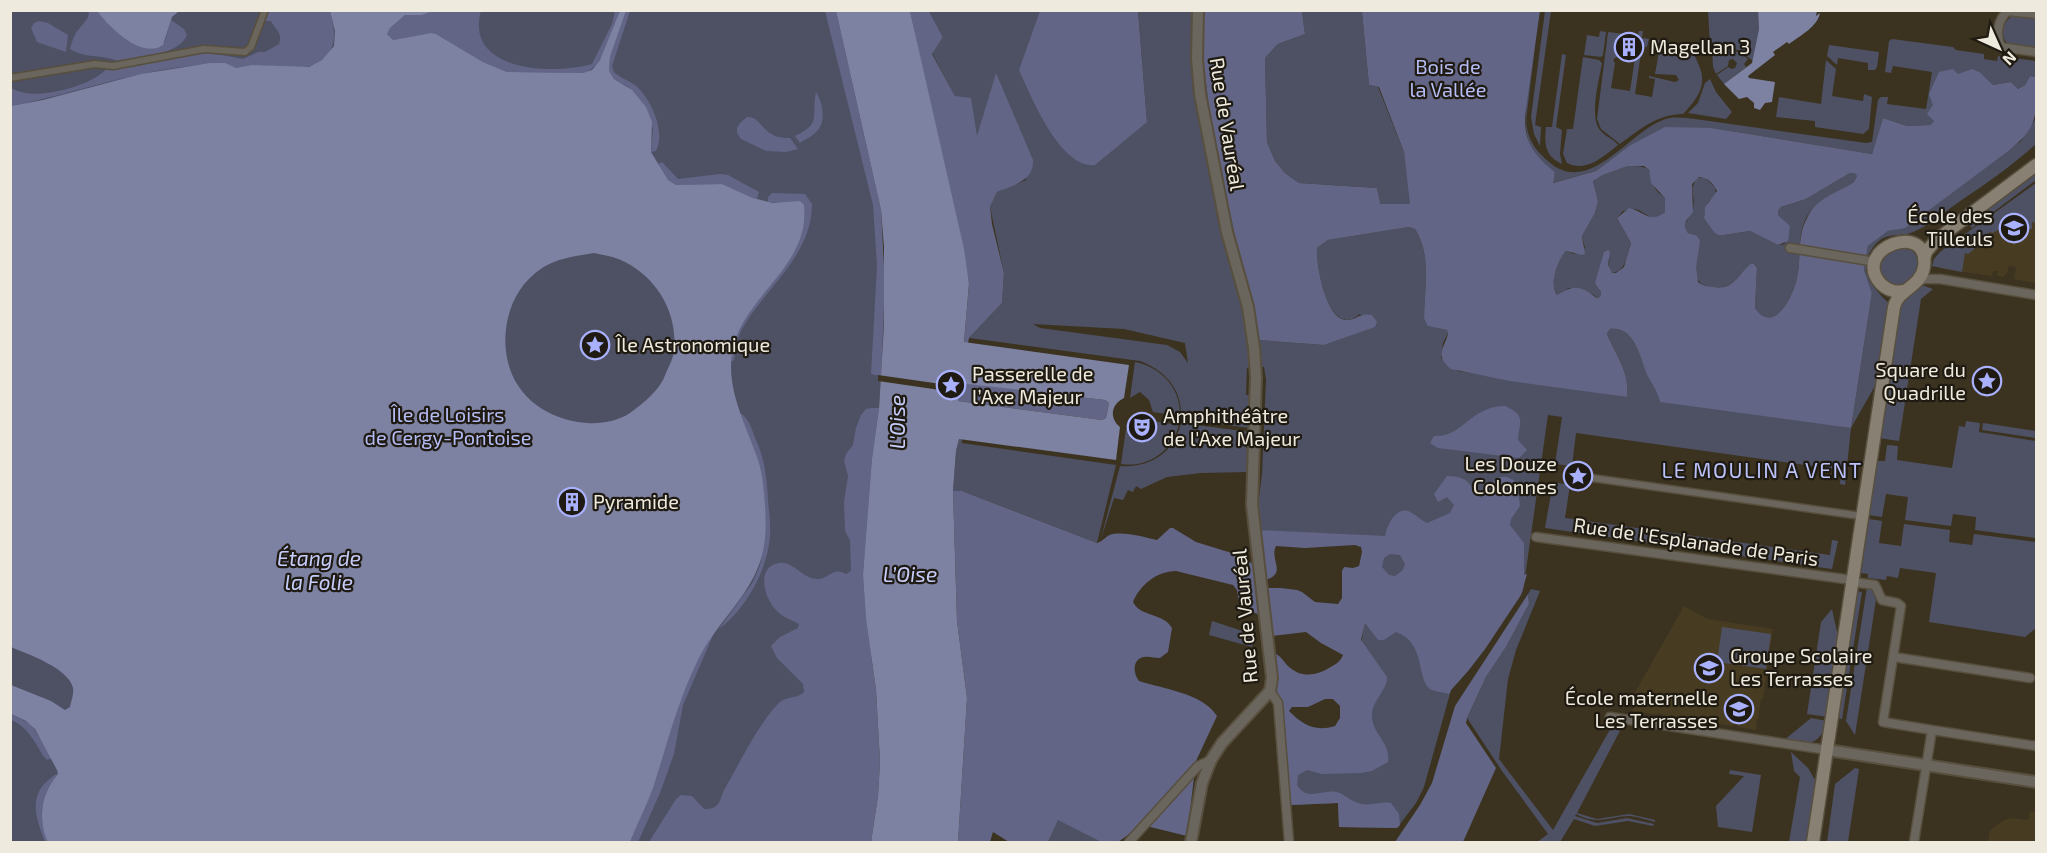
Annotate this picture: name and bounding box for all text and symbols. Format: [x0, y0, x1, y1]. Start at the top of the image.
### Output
north arrow [1969, 18, 2029, 78]
building icon: Magellan 3 [1613, 31, 1645, 63]
place label: Magellan 3 [1650, 34, 1750, 58]
text: N [1999, 48, 2021, 70]
park label: Bois de la Vallée [1410, 54, 1486, 101]
street label: Rue de Vauréal [1206, 56, 1250, 192]
place label: École des Tilleuls [1907, 203, 1993, 250]
school or university icon: École des Tilleuls [1998, 212, 2030, 244]
place icon: Île Astronomique [579, 329, 611, 361]
place label: Île Astronomique [615, 332, 770, 356]
place label: Square du Quadrille [1875, 357, 1966, 404]
place label: Passerelle de l’Axe Majeur [972, 361, 1094, 408]
place icon: Square du Quadrille [1971, 365, 2003, 397]
place icon: Passerelle de l’Axe Majeur [935, 369, 967, 401]
water label: L'Oise [884, 395, 909, 449]
park label: Île de Loisirs de Cergy-Pontoise [365, 402, 531, 449]
place label: Amphithéâtre de l'Axe Majeur [1163, 403, 1300, 450]
theatre icon: Amphithéâtre de l'Axe Majeur [1126, 411, 1158, 443]
place label: Les Douze Colonnes [1464, 451, 1557, 498]
district label: LE MOULIN A VENT [1661, 457, 1863, 482]
place icon: Les Douze Colonnes [1562, 460, 1594, 492]
building icon: Pyramide [556, 486, 588, 518]
place label: Pyramide [593, 489, 679, 513]
street label: Rue de l'Esplanade de Paris [1572, 512, 1820, 570]
water label: Étang de la Folie [277, 545, 361, 594]
street label: Rue de Vauréal [1226, 548, 1262, 684]
water label: L’Oise [883, 561, 937, 586]
place label: Groupe Scolaire Les Terrasses [1730, 643, 1872, 690]
school or university icon: Groupe Scolaire Les Terrasses [1693, 652, 1725, 684]
place label: École maternelle Les Terrasses [1565, 685, 1718, 732]
school or university icon: École maternelle Les Terrasses [1723, 693, 1755, 725]

